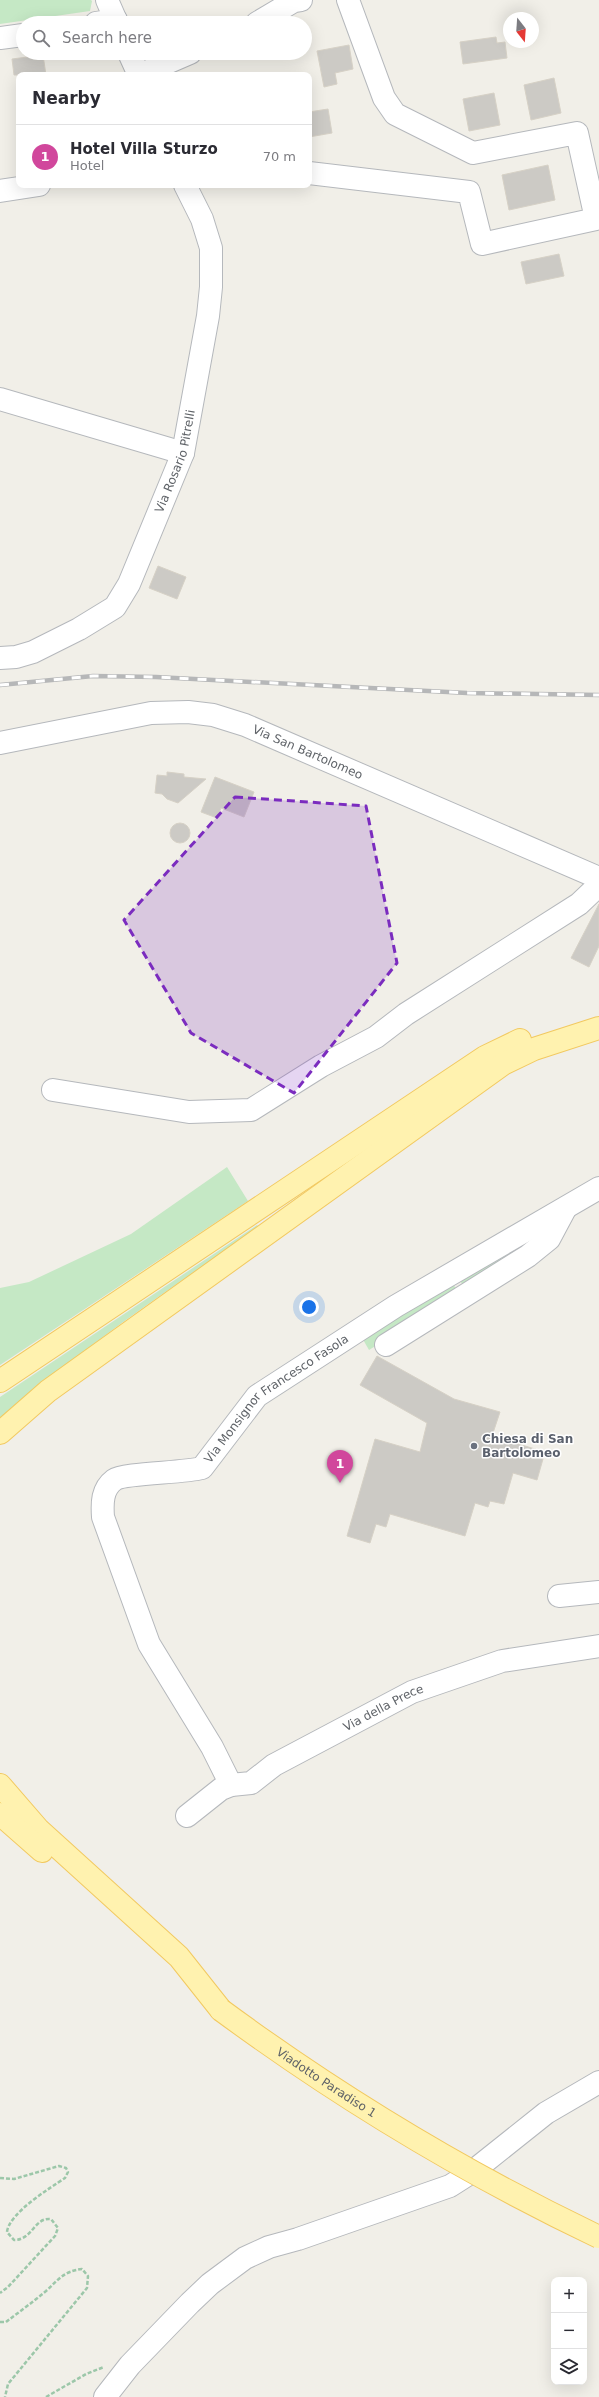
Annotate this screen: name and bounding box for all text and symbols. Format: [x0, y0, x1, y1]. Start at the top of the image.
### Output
north arrow [503, 12, 539, 48]
search box [16, 16, 312, 60]
icon: search [30, 27, 52, 49]
text: Search here [62, 29, 152, 47]
text: Nearby [32, 88, 101, 108]
text: Hotel Villa Sturzo [70, 140, 218, 158]
text: 1 [40, 149, 50, 164]
text: 70 m [263, 149, 296, 164]
text: Hotel [70, 158, 104, 173]
street label: Via Rosario Pitrelli [152, 409, 198, 515]
street label: Via San Bartolomeo [251, 722, 365, 782]
your location [299, 1297, 319, 1317]
street label: Via Monsignor Francesco Fasola [201, 1332, 351, 1466]
place label: Chiesa di San Bartolomeo [482, 1432, 573, 1460]
marker: Chiesa di San Bartolomeo [469, 1441, 479, 1451]
pin: 1 [327, 1450, 353, 1483]
street label: Via della Prece [341, 1682, 425, 1734]
street label: Viadotto Paradiso 1 [274, 2045, 379, 2120]
map controls [551, 2277, 587, 2385]
button: + [551, 2277, 587, 2313]
button: − [551, 2313, 587, 2349]
button: layers [551, 2349, 587, 2385]

